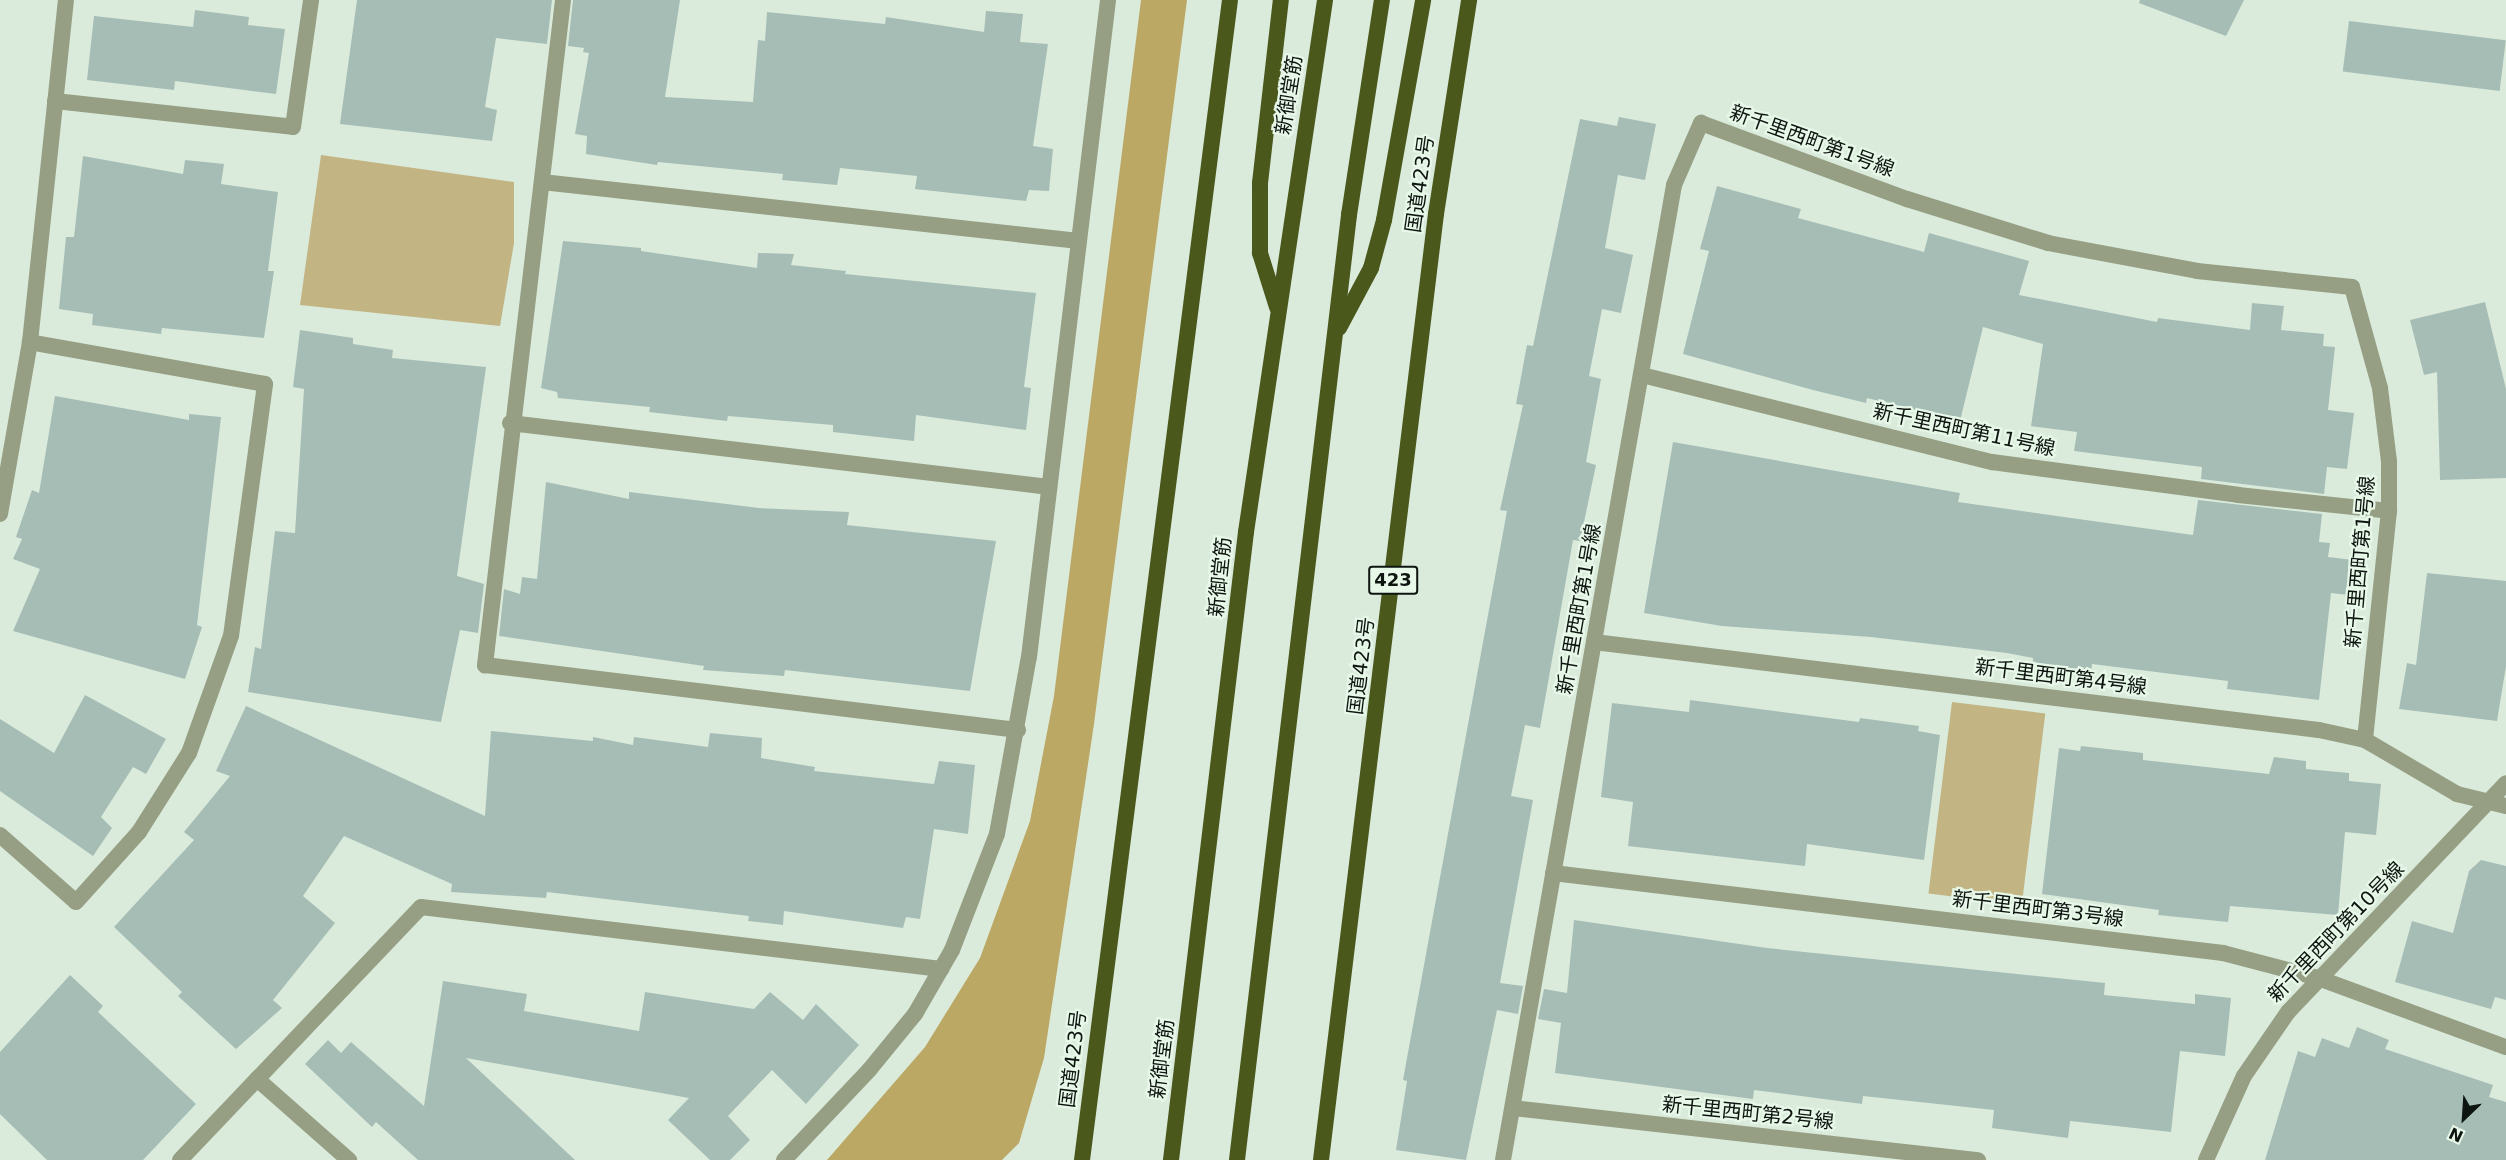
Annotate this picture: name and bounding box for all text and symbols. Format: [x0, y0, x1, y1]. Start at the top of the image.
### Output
street label: 新御堂筋 [1271, 54, 1307, 136]
street label: 新千里西町第1号線 [1727, 100, 1897, 182]
street label: 国道423号 [1401, 134, 1439, 234]
street label: 新千里西町第11号線 [1871, 399, 2057, 461]
street label: 新千里西町第1号線 [2341, 475, 2379, 649]
street label: 新千里西町第1号線 [1552, 522, 1606, 696]
street label: 新御堂筋 [1204, 536, 1236, 618]
road number: 423 [1368, 565, 1418, 595]
street label: 国道423号 [1343, 616, 1379, 716]
street label: 新千里西町第4号線 [1974, 655, 2148, 699]
street label: 新千里西町第10号線 [2263, 857, 2409, 1007]
street label: 新千里西町第3号線 [1951, 887, 2125, 931]
street label: 国道423号 [1055, 1009, 1091, 1109]
street label: 新御堂筋 [1145, 1018, 1179, 1100]
north arrow [2434, 1088, 2494, 1148]
street label: 新千里西町第2号線 [1661, 1092, 1835, 1134]
text: N [2446, 1123, 2466, 1146]

